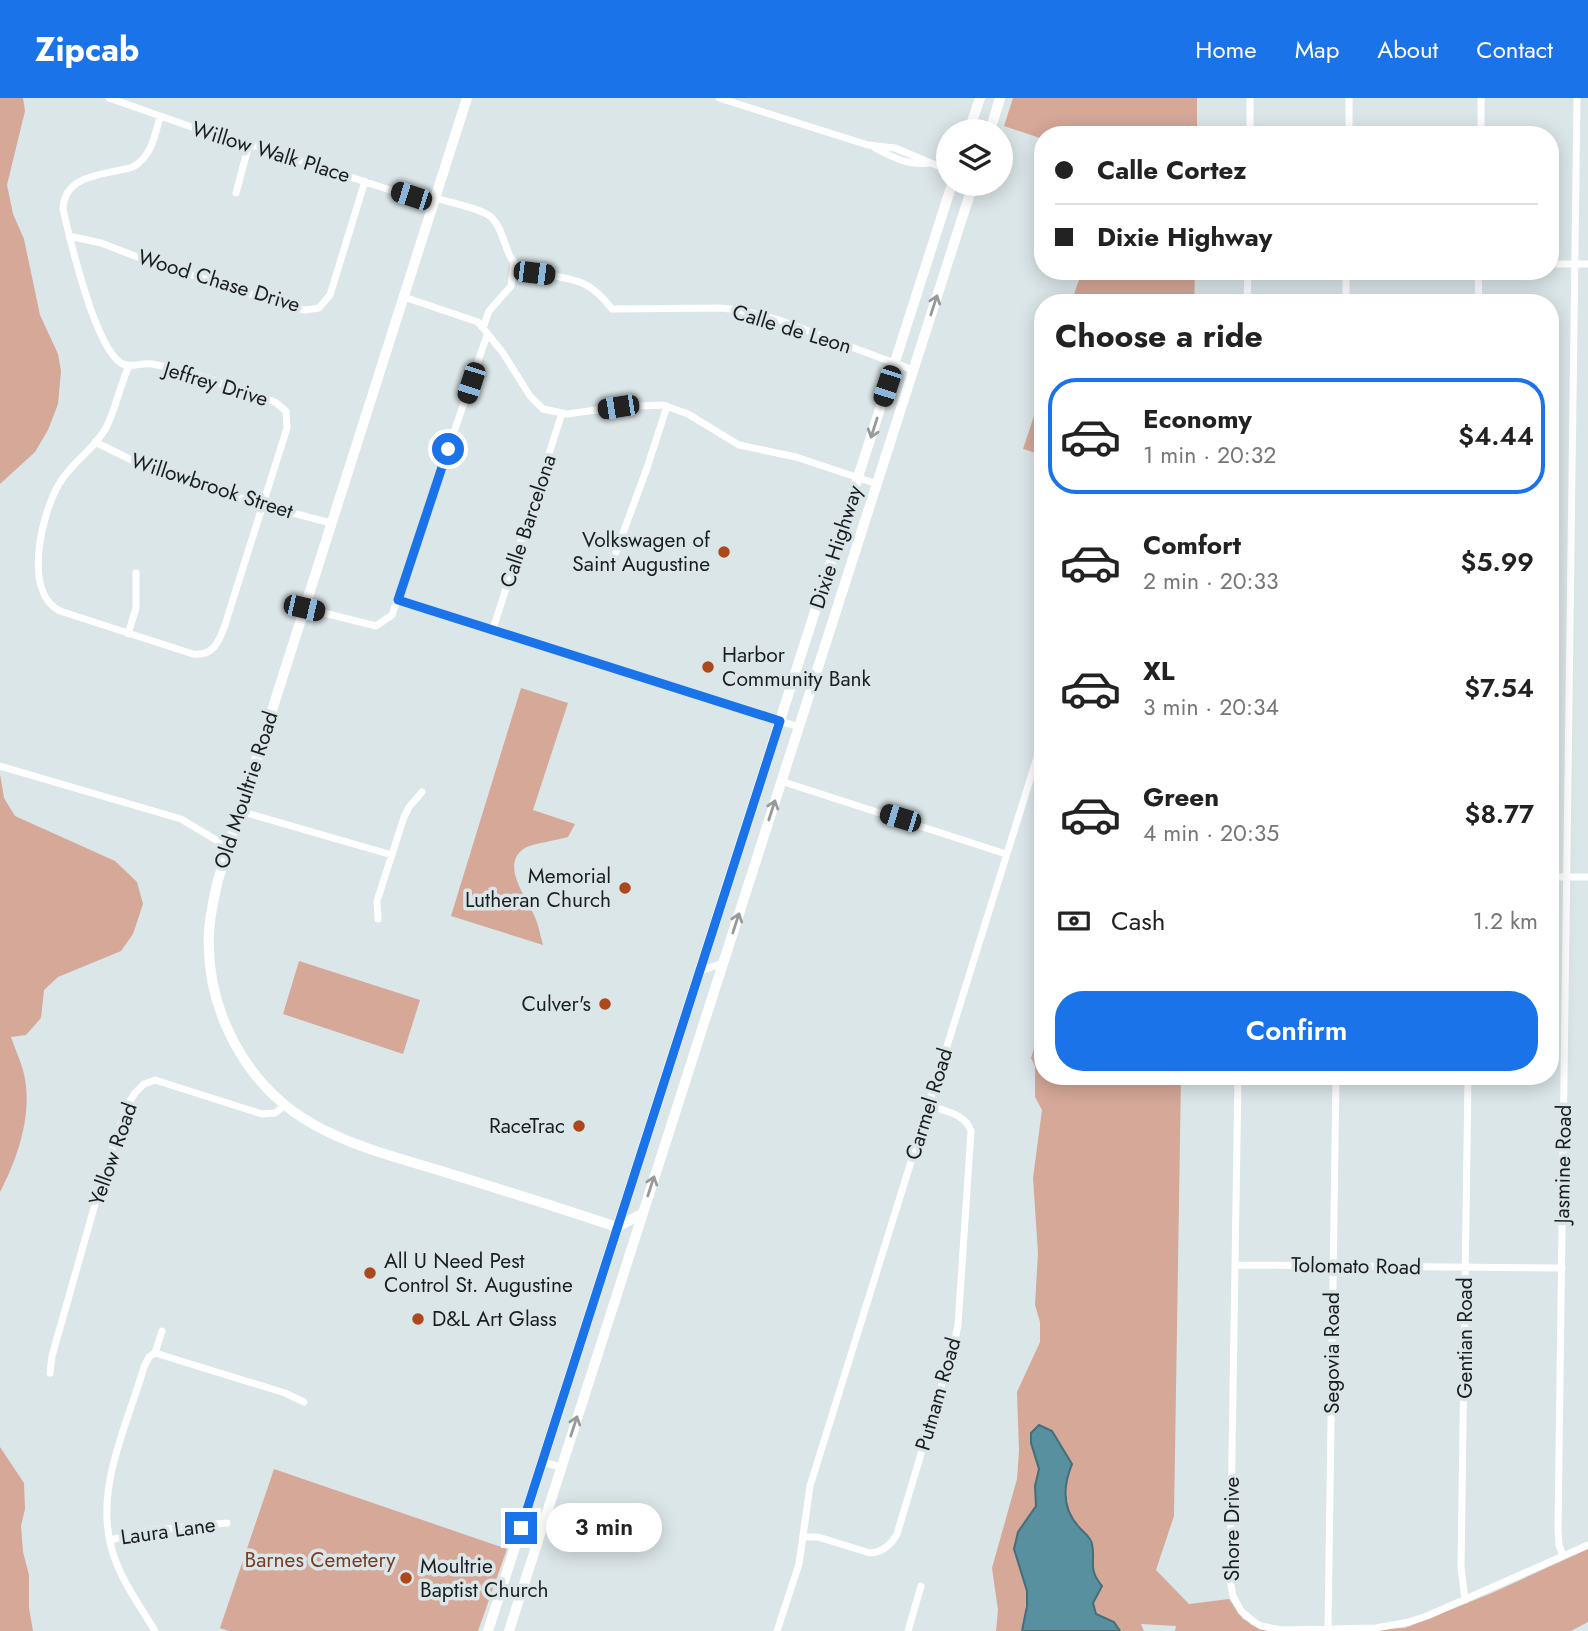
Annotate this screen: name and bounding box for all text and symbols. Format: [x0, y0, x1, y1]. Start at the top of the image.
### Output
text: Zipcab [35, 26, 139, 73]
text: Home [1195, 32, 1257, 67]
text: Map [1295, 32, 1339, 67]
text: About [1377, 32, 1438, 67]
text: Contact [1476, 32, 1553, 67]
street label: Willow Walk Place [188, 114, 354, 190]
map controls [936, 119, 1013, 196]
button: layers [936, 119, 1013, 196]
text: Calle Cortez [1097, 151, 1247, 189]
car [388, 180, 435, 212]
text: Dixie Highway [1097, 218, 1272, 256]
street label: Wood Chase Drive [134, 242, 304, 320]
car [512, 260, 557, 286]
one-way arrow [929, 295, 941, 317]
street label: Calle de Leon [729, 297, 855, 361]
text: Choose a ride [1055, 313, 1263, 359]
street label: Jeffrey Drive [157, 353, 272, 414]
car [455, 360, 488, 406]
car [871, 363, 904, 409]
car [596, 393, 641, 421]
text: Economy [1143, 400, 1252, 438]
icon: car [1059, 405, 1122, 468]
one-way arrow [867, 417, 880, 439]
text: $4.44 [1458, 417, 1534, 455]
route start [432, 433, 464, 465]
text: 1 min · 20:32 [1143, 438, 1276, 472]
street label: Willowbrook Street [127, 446, 297, 526]
street label: Calle Barcelona [492, 451, 564, 591]
street label: Dixie Highway [802, 481, 870, 613]
place label: Volkswagen of Saint Augustine [572, 525, 711, 579]
text: Comfort [1143, 526, 1241, 564]
icon: car [1059, 531, 1122, 594]
text: $5.99 [1461, 543, 1534, 581]
marker: Volkswagen of Saint Augustine [716, 544, 732, 560]
text: 2 min · 20:33 [1143, 564, 1279, 598]
car [282, 593, 327, 623]
place label: Harbor Community Bank [722, 640, 872, 694]
text: XL [1143, 652, 1175, 690]
icon: car [1059, 657, 1122, 720]
marker: Harbor Community Bank [700, 659, 716, 675]
text: $7.54 [1464, 669, 1534, 707]
text: 3 min · 20:34 [1143, 690, 1279, 724]
street label: Old Moultrie Road [206, 707, 286, 873]
text: Green [1143, 778, 1219, 816]
icon: car [1059, 783, 1122, 846]
text: $8.77 [1465, 795, 1534, 833]
one-way arrow [766, 799, 779, 821]
car [877, 802, 924, 834]
text: 4 min · 20:35 [1143, 816, 1279, 850]
place label: Memorial Lutheran Church [465, 861, 611, 915]
marker: Memorial Lutheran Church [617, 880, 633, 896]
icon: cash [1055, 902, 1093, 940]
text: Cash [1111, 902, 1165, 940]
text: 1.2 km [1473, 904, 1538, 938]
one-way arrow [730, 912, 743, 934]
place label: Culver's [521, 989, 591, 1019]
button: Confirm [1055, 991, 1538, 1071]
marker: Culver's [597, 996, 613, 1012]
street label: Carmel Road [898, 1044, 960, 1164]
street label: Yellow Road [81, 1098, 145, 1210]
street label: Jasmine Road [1547, 1104, 1579, 1227]
place label: RaceTrac [489, 1111, 565, 1141]
marker: RaceTrac [571, 1118, 587, 1134]
one-way arrow [645, 1175, 658, 1197]
place label: All U Need Pest Control St. Augustine [384, 1246, 573, 1300]
street label: Tolomato Road [1291, 1250, 1421, 1282]
marker: All U Need Pest Control St. Augustine [362, 1265, 378, 1281]
street label: Gentian Road [1450, 1277, 1480, 1399]
street label: Segovia Road [1317, 1292, 1347, 1414]
place label: D&L Art Glass [432, 1304, 557, 1334]
marker: D&L Art Glass [410, 1311, 426, 1327]
street label: Putnam Road [908, 1334, 968, 1454]
one-way arrow [568, 1415, 581, 1437]
street label: Shore Drive [1217, 1476, 1247, 1581]
callout: 3 min [546, 1504, 661, 1552]
street label: Laura Lane [119, 1509, 218, 1553]
text: 3 min [575, 1510, 633, 1544]
route end [505, 1512, 537, 1544]
park label: Barnes Cemetery [245, 1545, 396, 1575]
place label: Moultrie Baptist Church [420, 1551, 548, 1605]
marker: Moultrie Baptist Church [398, 1570, 414, 1586]

